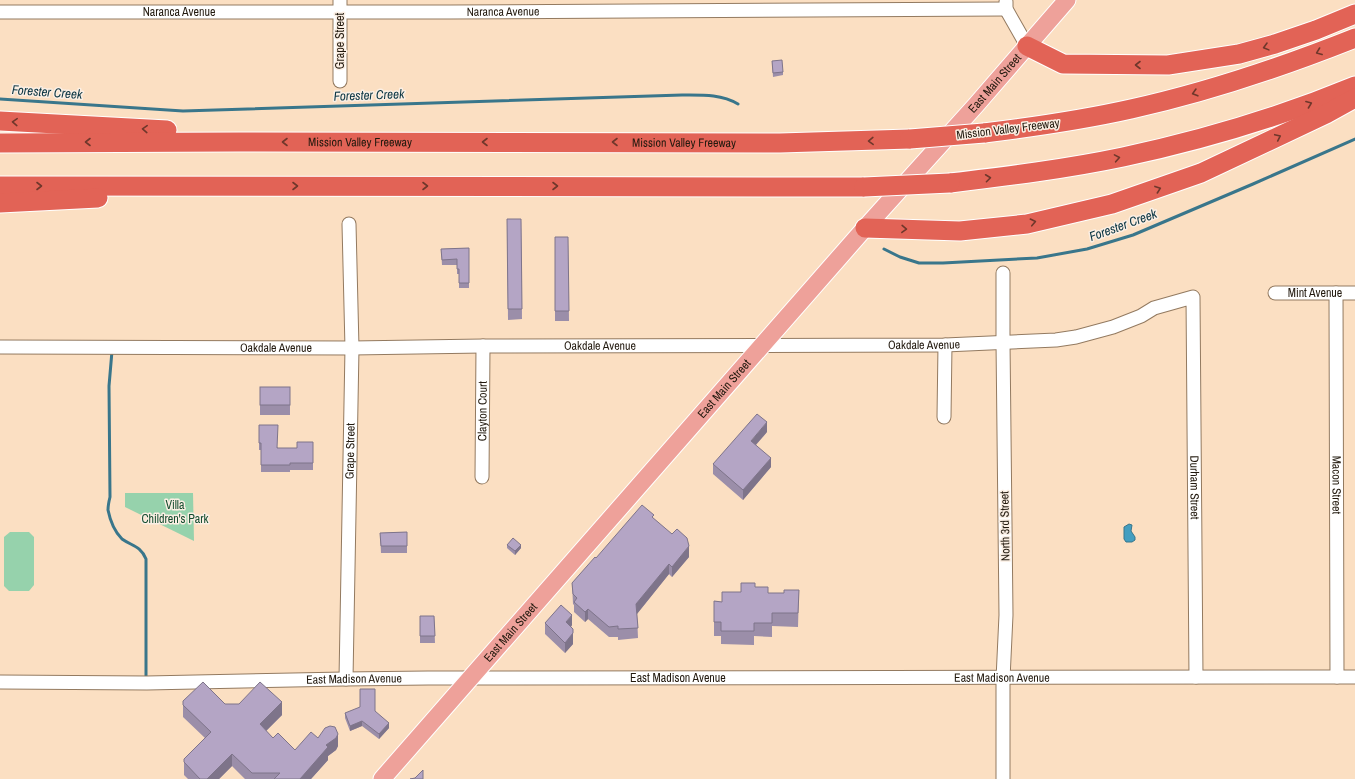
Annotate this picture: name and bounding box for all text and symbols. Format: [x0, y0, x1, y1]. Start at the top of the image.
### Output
street label: Naranca Avenue [143, 4, 215, 20]
street label: Naranca Avenue [467, 4, 539, 20]
street label: Grape Street [332, 13, 348, 69]
one-way arrow [1263, 42, 1269, 50]
one-way arrow [1315, 48, 1322, 56]
street label: East Main Street [965, 50, 1025, 116]
one-way arrow [1135, 61, 1141, 69]
water label: Forester Creek [11, 81, 84, 103]
water label: Forester Creek [333, 85, 405, 105]
one-way arrow [1192, 88, 1199, 97]
one-way arrow [1305, 100, 1312, 108]
street label: Mission Valley Freeway [956, 115, 1061, 143]
one-way arrow [12, 117, 18, 126]
one-way arrow [142, 124, 148, 133]
street label: Mission Valley Freeway [308, 134, 412, 150]
one-way arrow [1273, 134, 1281, 142]
street label: Mission Valley Freeway [632, 135, 736, 151]
one-way arrow [868, 136, 874, 145]
one-way arrow [85, 138, 91, 146]
one-way arrow [282, 138, 288, 146]
one-way arrow [482, 138, 488, 146]
one-way arrow [612, 138, 618, 146]
one-way arrow [1114, 154, 1120, 163]
one-way arrow [985, 174, 991, 183]
one-way arrow [36, 182, 42, 190]
one-way arrow [292, 182, 298, 190]
one-way arrow [422, 182, 428, 190]
one-way arrow [552, 182, 558, 190]
one-way arrow [1155, 185, 1162, 193]
water label: Forester Creek [1087, 205, 1160, 245]
one-way arrow [1030, 219, 1036, 227]
one-way arrow [901, 225, 907, 234]
street label: Mint Avenue [1288, 285, 1342, 301]
street label: Oakdale Avenue [888, 336, 960, 353]
street label: Oakdale Avenue [564, 338, 636, 354]
street label: Oakdale Avenue [240, 340, 312, 356]
street label: East Main Street [694, 356, 755, 422]
street label: Clayton Court [474, 381, 491, 441]
street label: Grape Street [342, 422, 359, 479]
street label: Durham Street [1186, 455, 1203, 520]
street label: Macon Street [1328, 456, 1345, 515]
street label: North 3rd Street [996, 491, 1014, 561]
park label: Villa Children's Park [142, 497, 209, 527]
street label: East Main Street [480, 599, 541, 665]
street label: East Madison Avenue [306, 670, 402, 688]
street label: East Madison Avenue [630, 670, 726, 686]
street label: East Madison Avenue [954, 670, 1050, 686]

